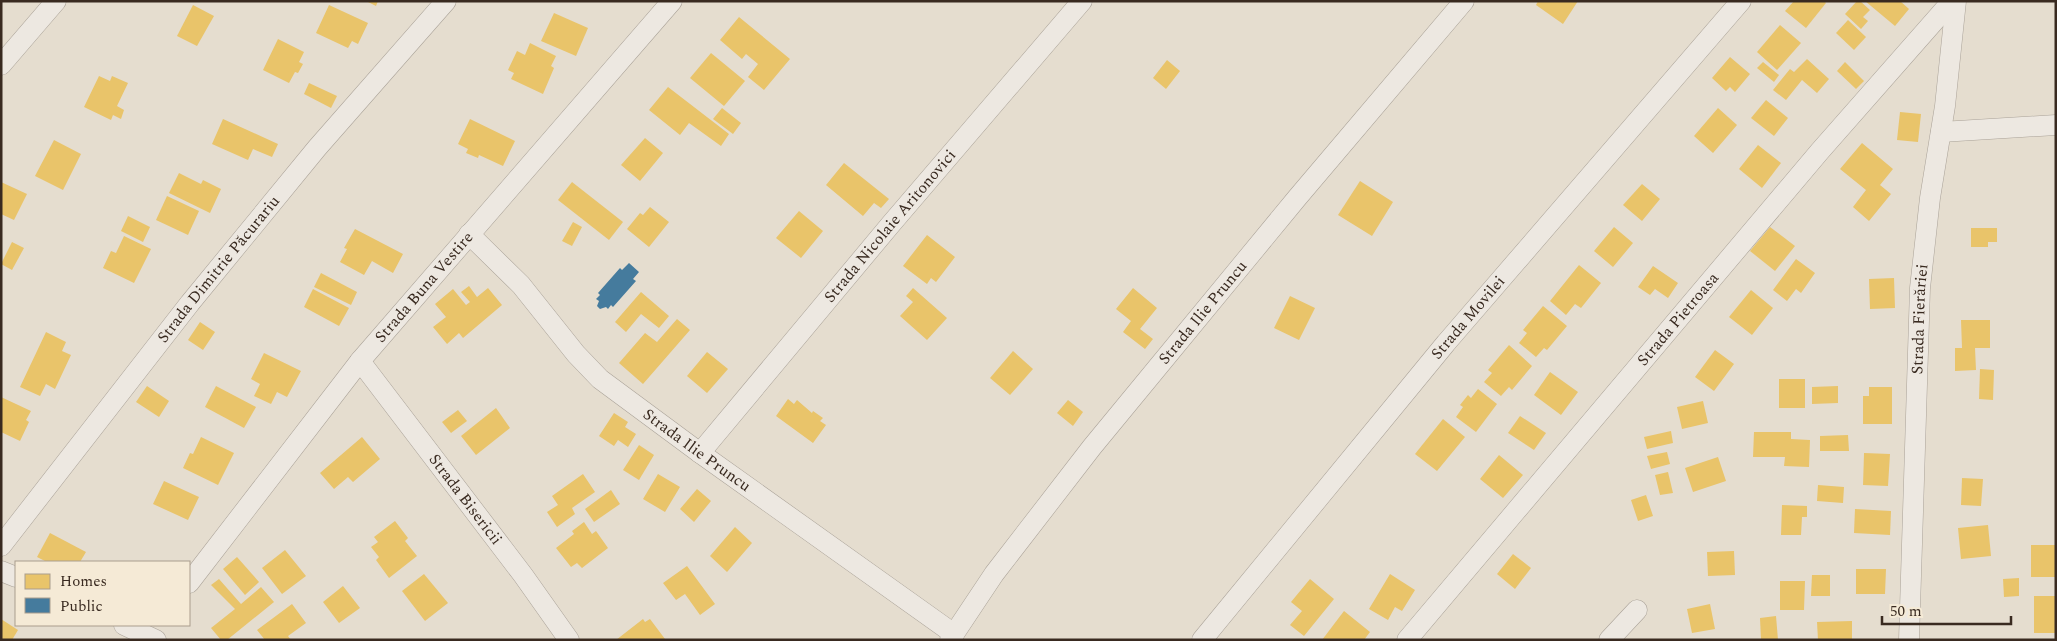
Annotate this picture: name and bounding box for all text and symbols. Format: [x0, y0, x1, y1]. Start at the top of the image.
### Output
street label: Strada Nicolaie Aritonovici [818, 144, 962, 308]
street label: Strada Dimitrie Păcurariu [151, 190, 286, 348]
street label: Strada Buna Vestire [369, 226, 479, 348]
street label: Strada Ilie Pruncu [1153, 255, 1253, 370]
street label: Strada Fierăriei [1905, 263, 1935, 375]
street label: Strada Pietroasa [1631, 267, 1725, 371]
street label: Strada Movilei [1425, 270, 1511, 365]
street label: Strada Ilie Pruncu [638, 403, 756, 498]
street label: Strada Bisericii [423, 449, 508, 550]
legend [15, 561, 190, 626]
text: Homes [60, 570, 107, 593]
scale bar [1882, 594, 2011, 626]
text: Public [60, 595, 103, 618]
text: 50 m [1890, 600, 1922, 623]

